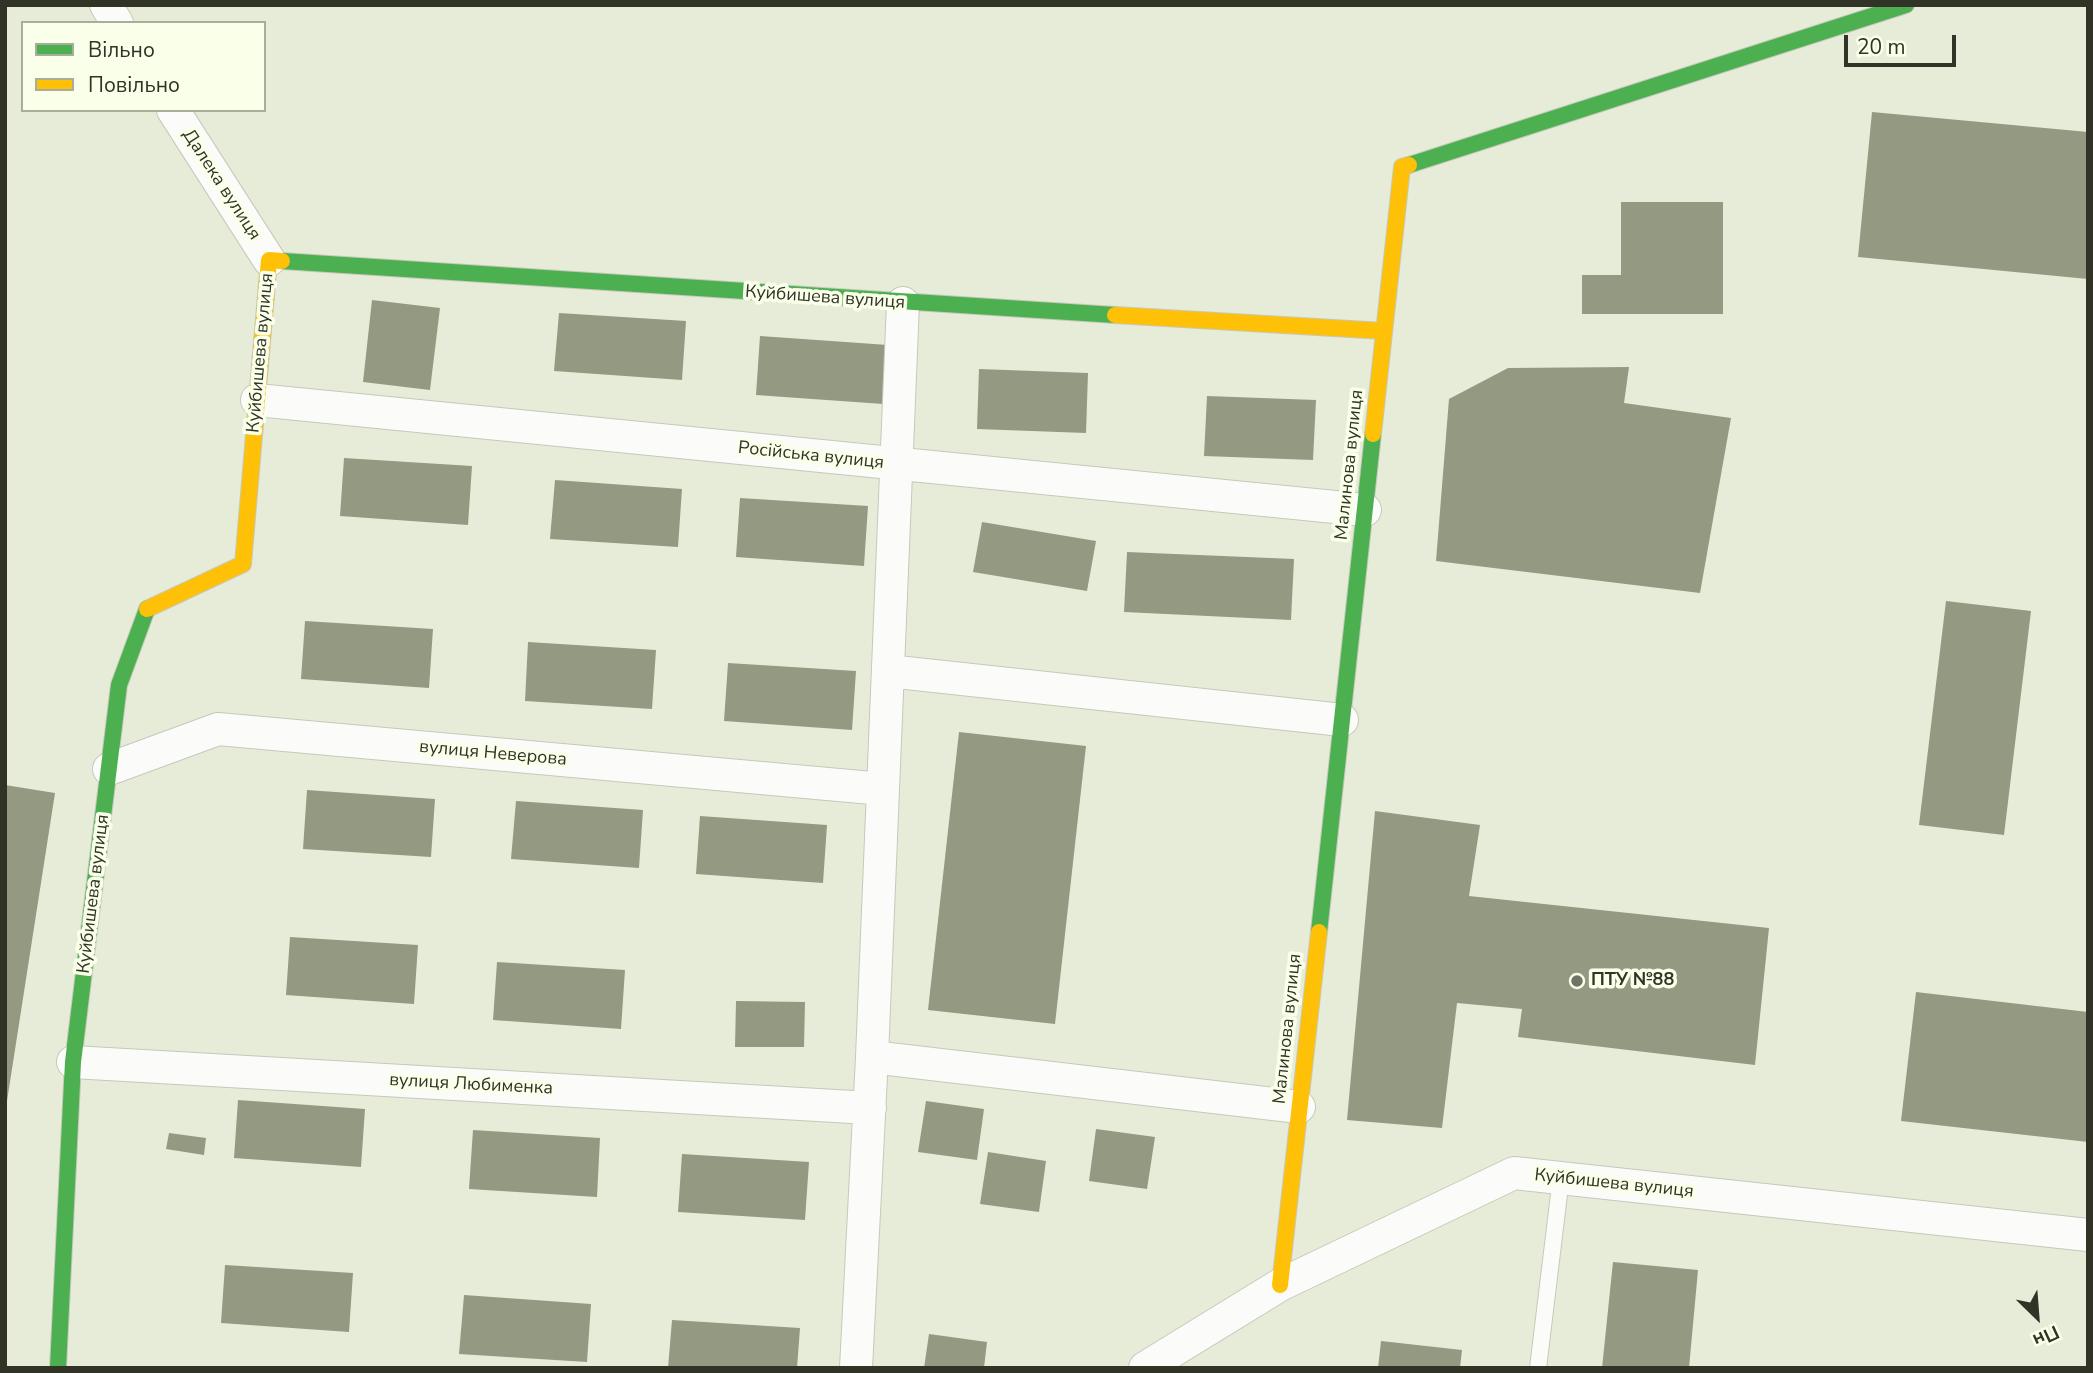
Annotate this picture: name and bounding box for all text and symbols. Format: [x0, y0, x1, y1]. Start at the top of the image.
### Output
legend [21, 21, 266, 112]
scale bar [1848, 21, 1960, 65]
text: 20 m [1857, 33, 1906, 61]
text: Вільно [88, 36, 155, 64]
text: Повільно [88, 71, 180, 99]
street label: Далека вулиця [177, 126, 265, 244]
street label: Куйбишева вулиця [243, 272, 279, 434]
street label: Куйбишева вулиця [744, 282, 906, 314]
street label: Малинова вулиця [1331, 389, 1369, 541]
street label: Російська вулиця [737, 438, 885, 474]
street label: вулиця Неверова [418, 737, 568, 771]
street label: Куйбишева вулиця [74, 813, 114, 975]
street label: Малинова вулиця [1269, 953, 1307, 1105]
place label: ПТУ №88 [1591, 970, 1674, 992]
marker: ПТУ №88 [1569, 973, 1585, 989]
street label: вулиця Любименка [389, 1070, 553, 1100]
street label: Куйбишева вулиця [1533, 1165, 1695, 1203]
north arrow [2002, 1282, 2072, 1352]
text: Пн [2029, 1319, 2063, 1353]

